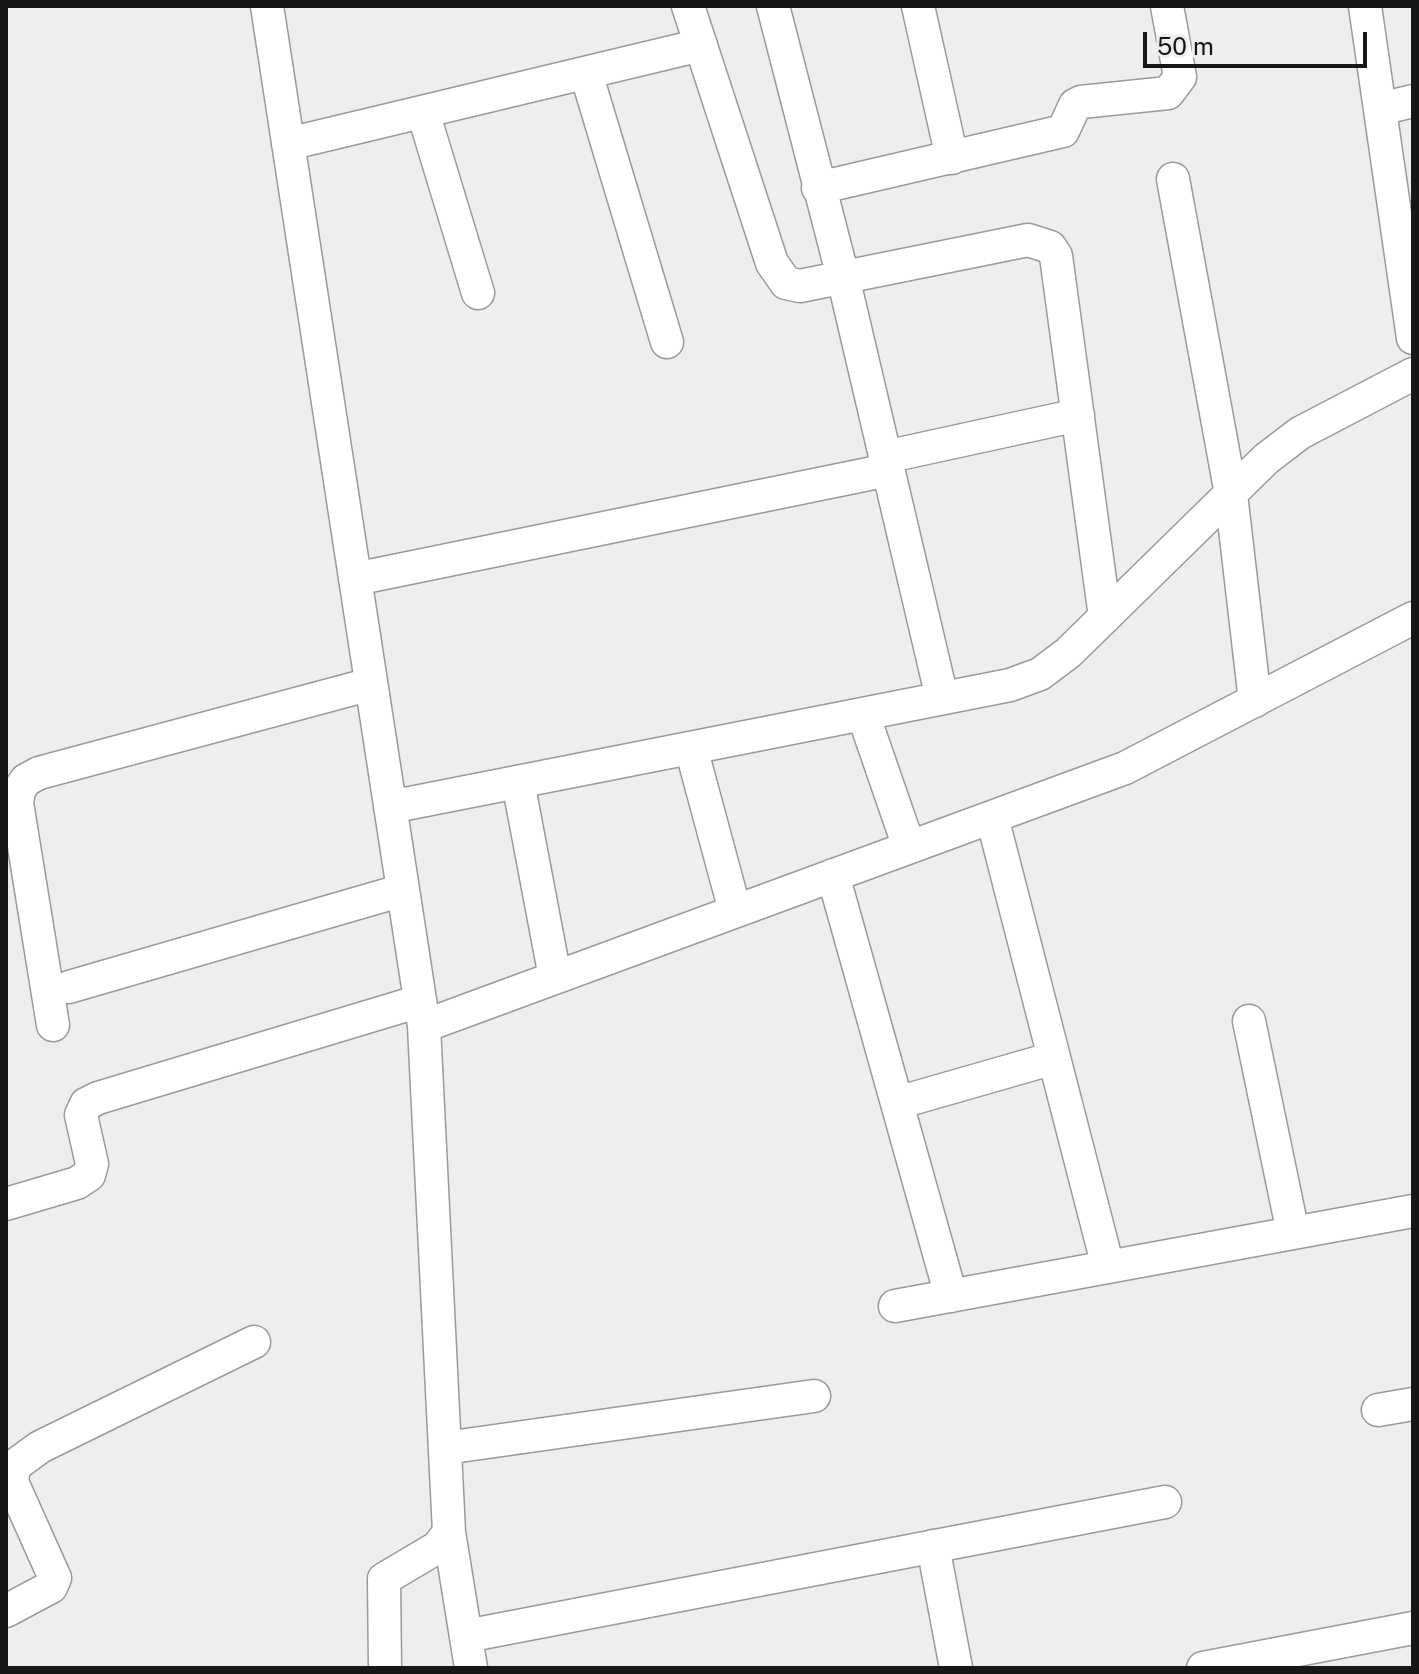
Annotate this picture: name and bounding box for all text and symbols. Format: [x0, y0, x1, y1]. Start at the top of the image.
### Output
scale bar [1147, 16, 1371, 66]
text: 50 m [1157, 32, 1214, 60]

